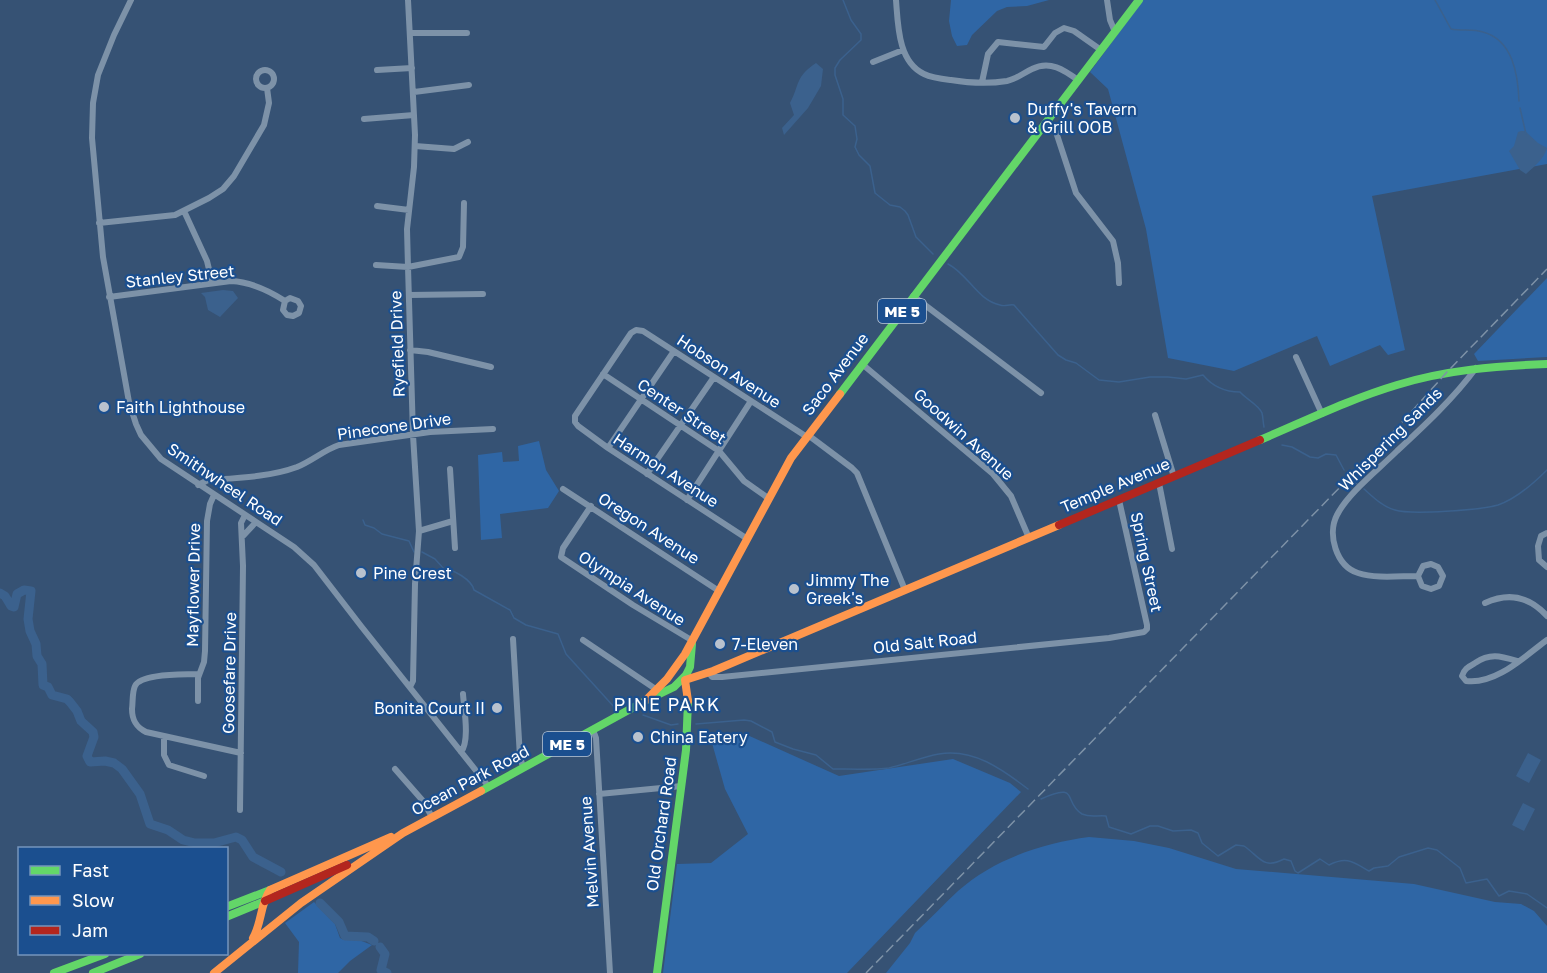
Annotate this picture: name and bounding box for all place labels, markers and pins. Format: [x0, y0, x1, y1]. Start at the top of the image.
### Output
place label: Duffy's Tavern & Grill OOB [1027, 99, 1137, 137]
marker: Duffy's Tavern & Grill OOB [1008, 111, 1022, 125]
place label: Faith Lighthouse [116, 397, 245, 417]
marker: Faith Lighthouse [97, 400, 111, 414]
place label: Pine Crest [373, 563, 452, 583]
marker: Pine Crest [354, 566, 368, 580]
place label: Jimmy The Greek's [806, 570, 889, 608]
marker: Jimmy The Greek's [787, 582, 801, 596]
place label: 7-Eleven [732, 634, 798, 654]
marker: 7-Eleven [713, 637, 727, 651]
place label: Bonita Court II [374, 698, 485, 718]
marker: Bonita Court II [490, 701, 504, 715]
place label: China Eatery [650, 727, 748, 747]
marker: China Eatery [631, 730, 645, 744]

